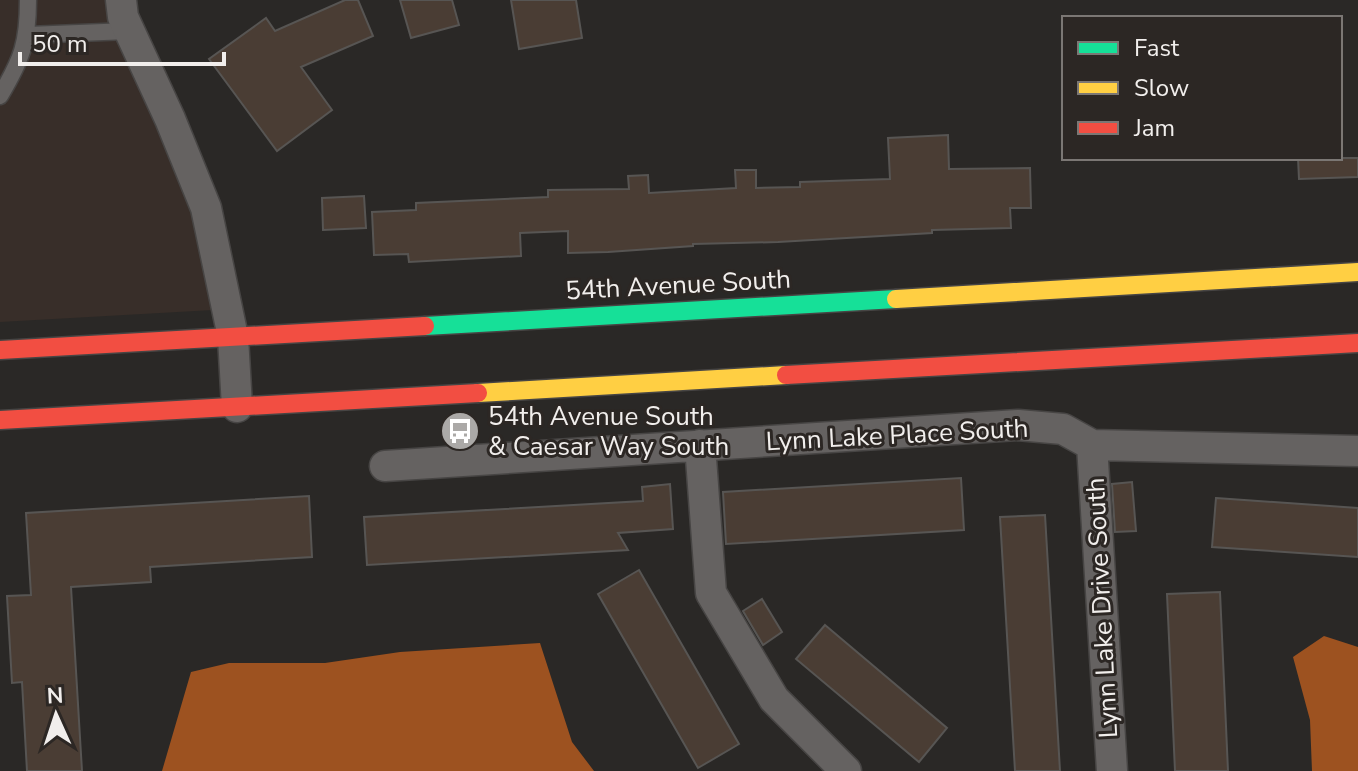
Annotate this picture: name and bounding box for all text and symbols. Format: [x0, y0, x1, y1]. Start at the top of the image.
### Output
scale bar [20, 16, 224, 66]
legend [1062, 16, 1342, 160]
text: 50 m [32, 28, 88, 60]
text: Fast [1134, 32, 1180, 64]
text: Slow [1134, 72, 1189, 104]
text: Jam [1133, 112, 1175, 144]
street label: 54th Avenue South [564, 262, 792, 308]
place label: 54th Avenue South & Caesar Way South [488, 399, 729, 464]
bus stop icon: 54th Avenue South & Caesar Way South [439, 410, 481, 452]
street label: Lynn Lake Place South [765, 411, 1029, 459]
street label: Lynn Lake Drive South [1078, 477, 1126, 739]
north arrow [16, 675, 96, 755]
text: N [46, 681, 64, 711]

